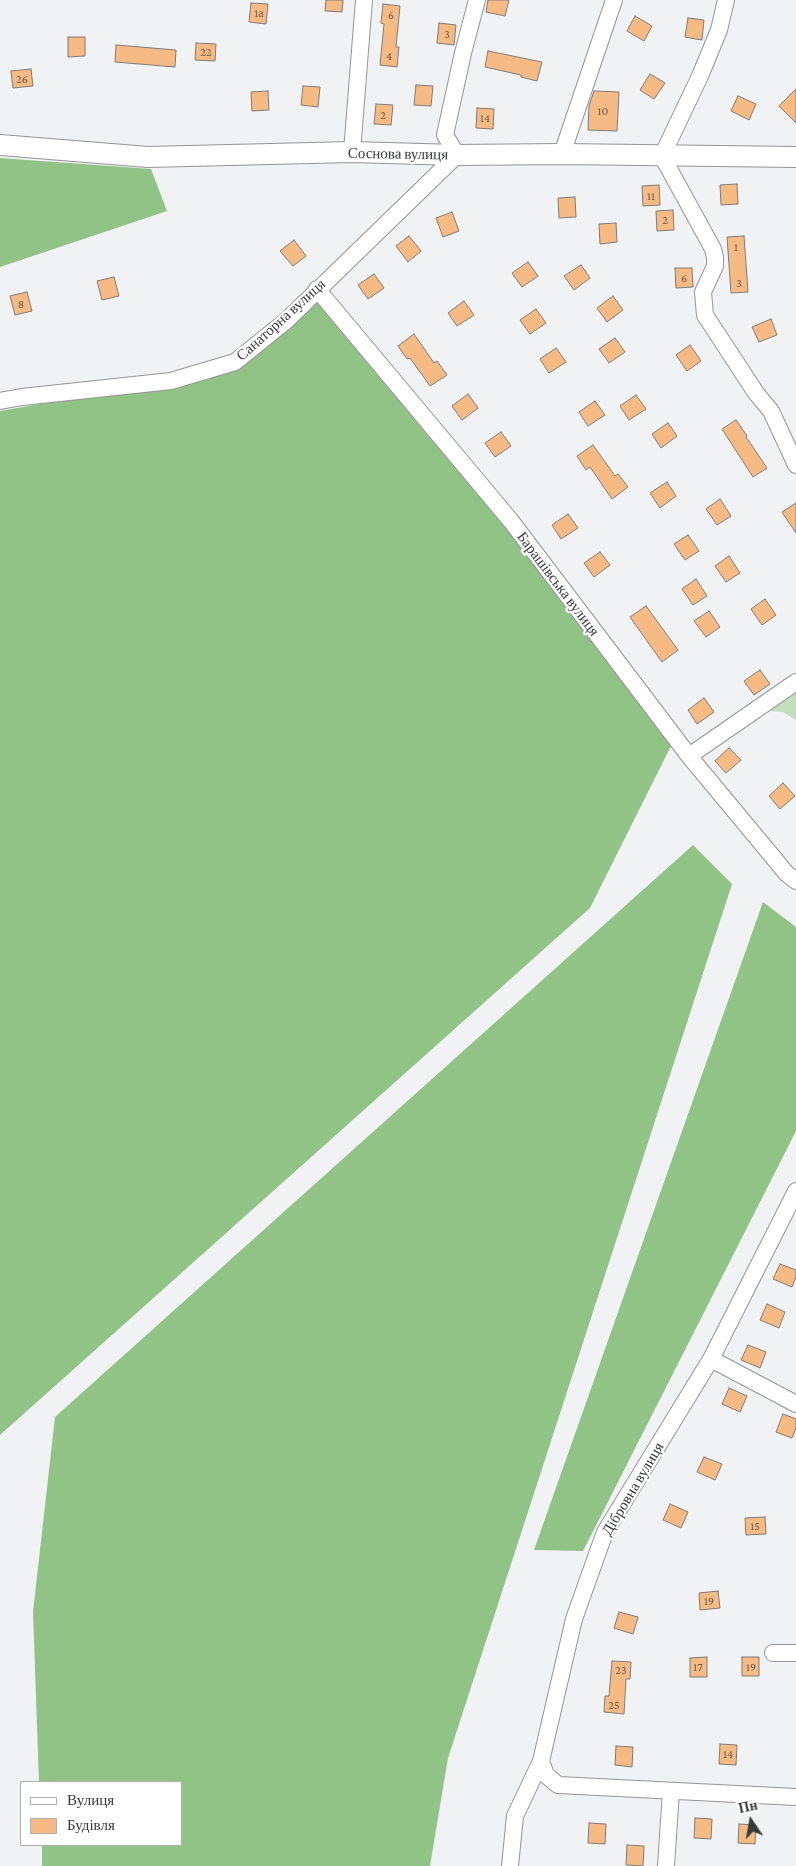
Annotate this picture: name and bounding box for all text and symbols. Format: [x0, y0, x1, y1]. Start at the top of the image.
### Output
house number: 1а [254, 6, 264, 20]
house number: 6 [388, 8, 394, 22]
house number: 3 [444, 27, 450, 41]
house number: 22 [200, 45, 212, 59]
house number: 4 [386, 49, 392, 63]
house number: 26 [16, 72, 28, 86]
house number: 10 [598, 104, 608, 118]
house number: 2 [380, 108, 386, 122]
house number: 14 [480, 111, 490, 125]
street label: Соснова вулиця [348, 144, 448, 164]
house number: 11 [647, 189, 655, 203]
house number: 2 [662, 213, 668, 227]
house number: 1 [734, 240, 738, 254]
house number: 6 [681, 271, 687, 285]
street label: Санаторна вулиця [233, 275, 329, 365]
house number: 3 [736, 276, 742, 290]
house number: 8 [18, 297, 24, 311]
street label: Барашівська вулиця [513, 528, 603, 640]
street label: Дібровна вулиця [598, 1439, 668, 1539]
house number: 15 [750, 1519, 760, 1533]
house number: 19 [704, 1594, 714, 1608]
house number: 17 [693, 1660, 703, 1674]
house number: 19 [746, 1660, 756, 1674]
house number: 23 [615, 1663, 627, 1677]
house number: 25 [608, 1698, 620, 1712]
house number: 14 [723, 1747, 733, 1761]
legend [20, 1781, 182, 1846]
text: Вулиця [67, 1792, 114, 1808]
north arrow [726, 1796, 776, 1846]
text: Пн [737, 1797, 759, 1816]
text: Будівля [67, 1817, 115, 1833]

